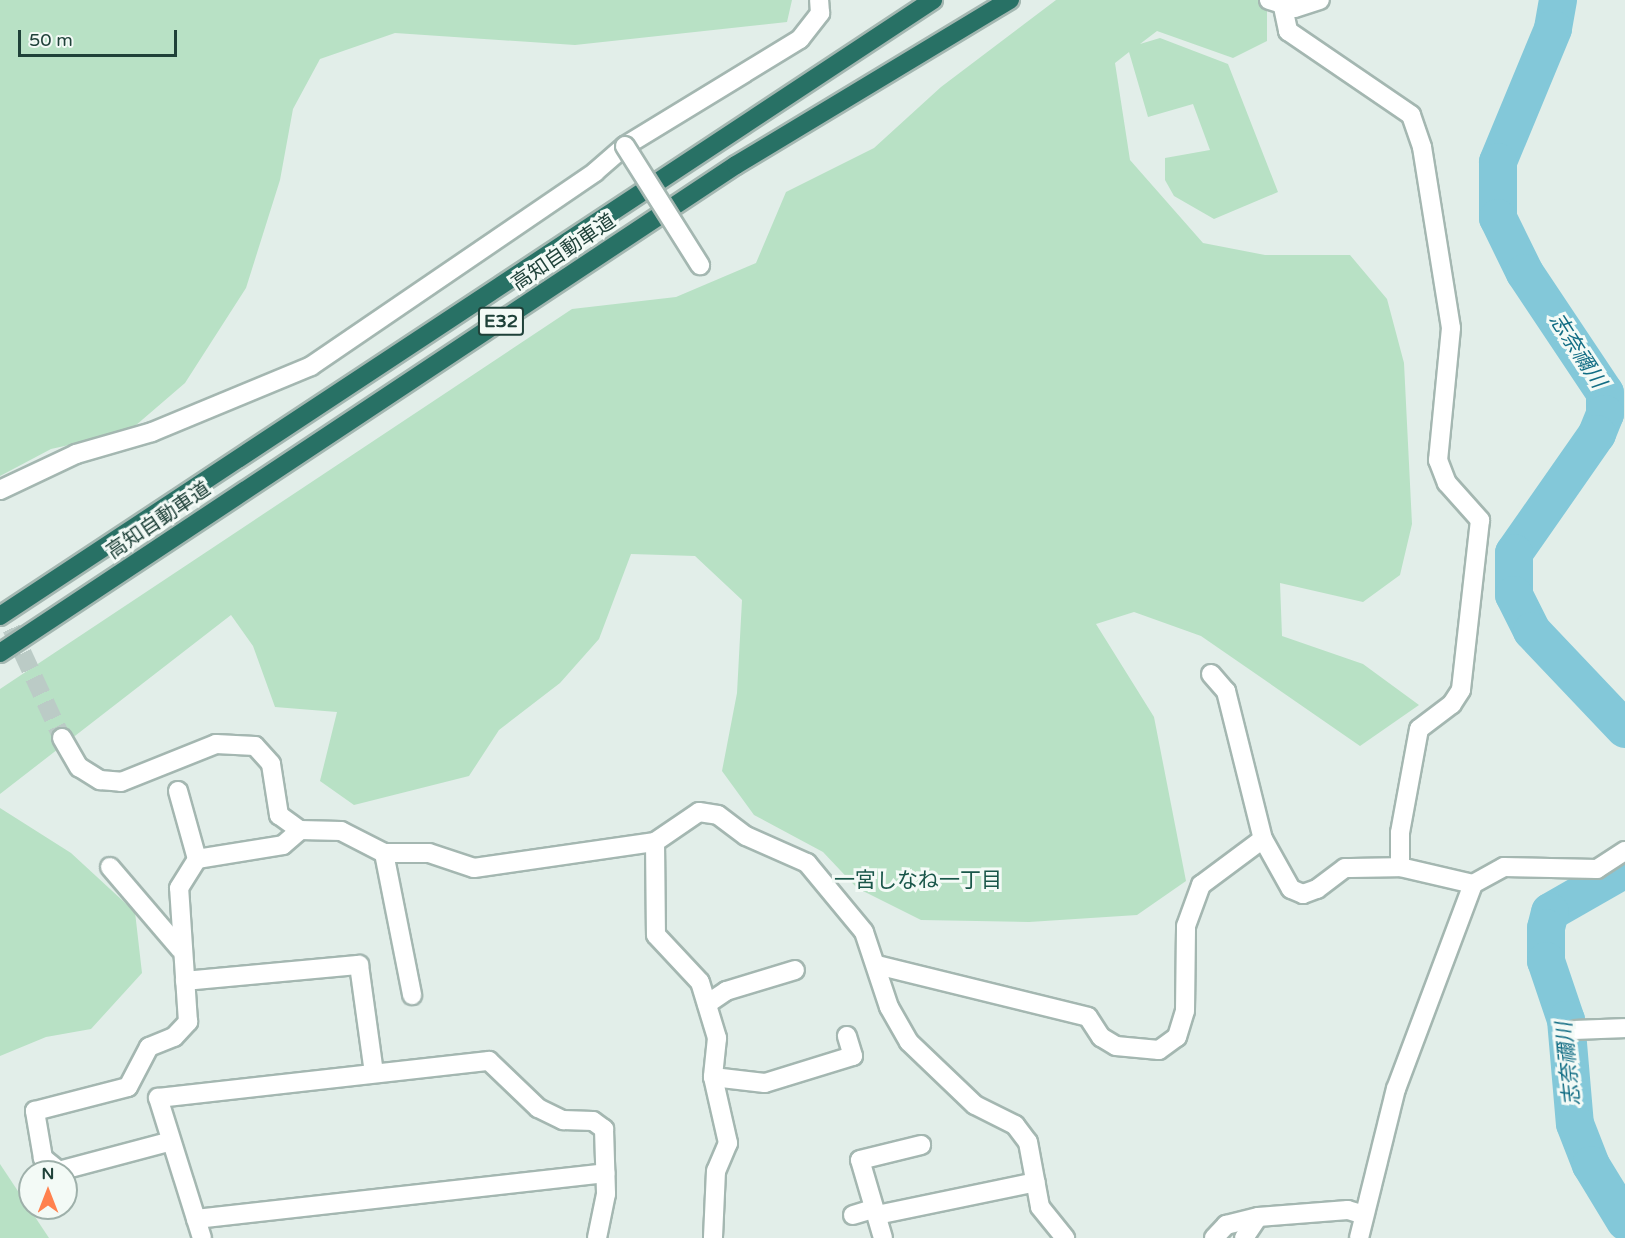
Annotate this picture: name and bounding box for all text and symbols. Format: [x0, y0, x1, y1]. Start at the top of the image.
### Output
scale bar [21, 18, 180, 56]
text: 50 m [29, 29, 73, 51]
street label: 高知自動車道 [508, 210, 620, 296]
road number: E32 [477, 306, 525, 336]
water label: 志奈禰川 [1544, 309, 1610, 393]
street label: 高知自動車道 [103, 478, 215, 564]
district label: 一宮しなね一丁目 [834, 868, 1002, 894]
water label: 志奈禰川 [1552, 1021, 1586, 1107]
north arrow [18, 1160, 78, 1220]
text: N [42, 1164, 54, 1184]

